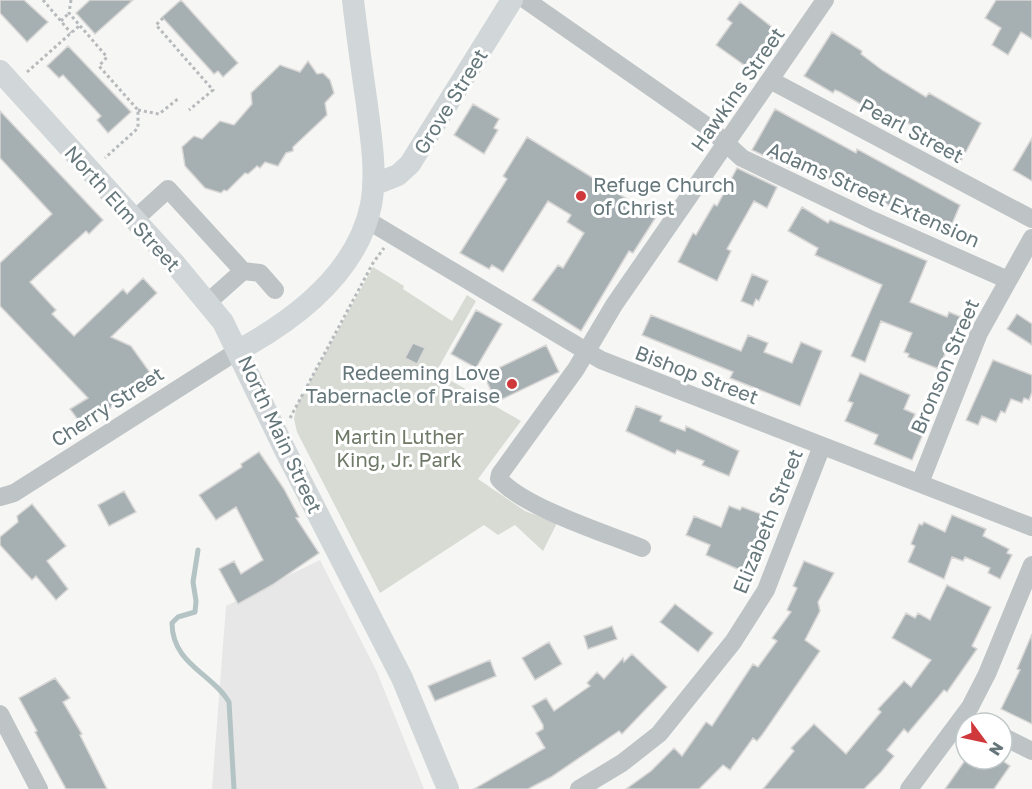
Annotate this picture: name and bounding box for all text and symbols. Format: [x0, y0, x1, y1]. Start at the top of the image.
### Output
street label: Hawkins Street [685, 22, 789, 156]
street label: Grove Street [408, 44, 492, 158]
street label: Pearl Street [856, 93, 968, 167]
street label: Adams Street Extension [764, 136, 984, 252]
street label: North Elm Street [60, 140, 186, 276]
place label: Refuge Church of Christ [593, 172, 735, 219]
marker: Refuge Church of Christ [574, 189, 588, 203]
street label: Bronson Street [905, 295, 983, 437]
street label: Bishop Street [632, 339, 762, 409]
street label: North Main Street [234, 351, 328, 517]
place label: Redeeming Love Tabernacle of Praise [305, 360, 500, 407]
street label: Cherry Street [46, 361, 168, 451]
marker: Redeeming Love Tabernacle of Praise [505, 377, 519, 391]
park label: Martin Luther King, Jr. Park [334, 424, 464, 471]
street label: Elizabeth Street [727, 445, 807, 597]
north arrow [954, 711, 1014, 771]
text: N [985, 739, 1008, 760]

